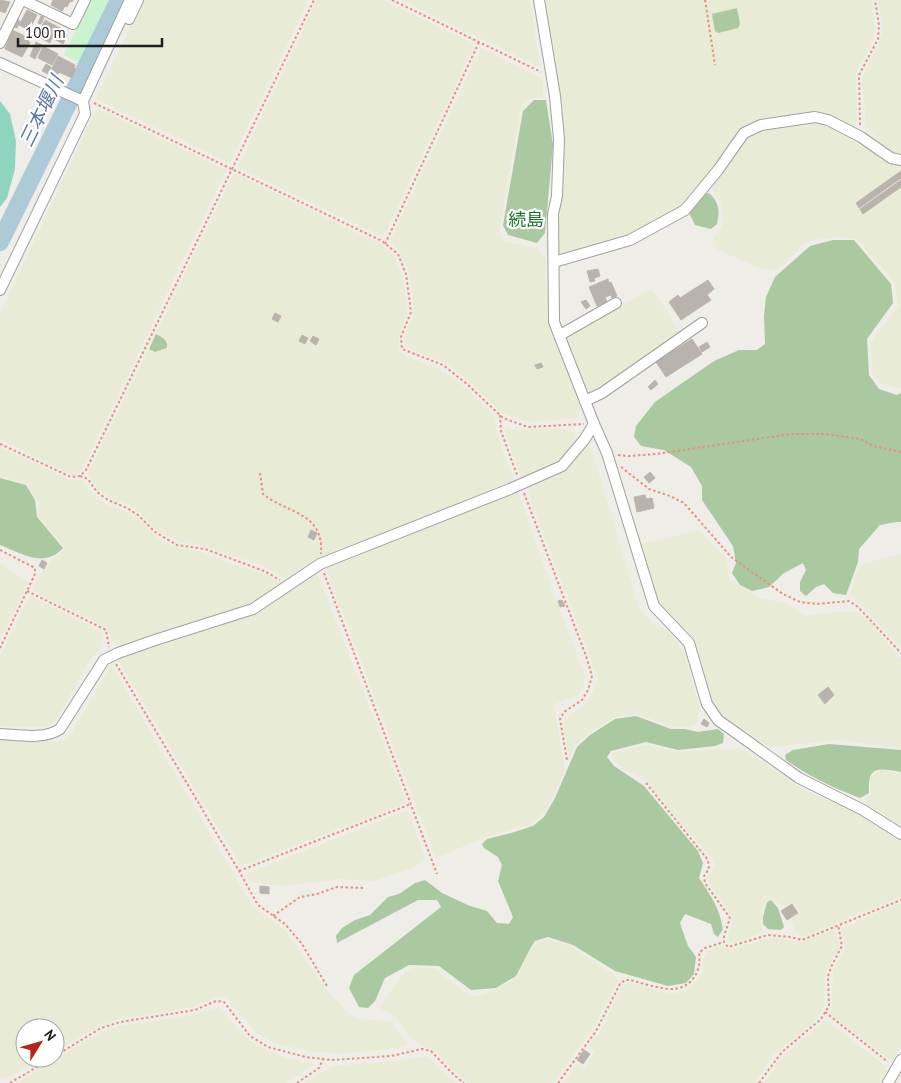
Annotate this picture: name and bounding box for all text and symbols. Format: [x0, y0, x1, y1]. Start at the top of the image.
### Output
scale bar [18, 15, 161, 47]
text: 100 m [25, 23, 66, 42]
water label: 三本堰川 [14, 70, 69, 150]
park label: 続島 [508, 208, 544, 231]
north arrow [15, 1018, 65, 1068]
text: N [40, 1026, 60, 1044]

